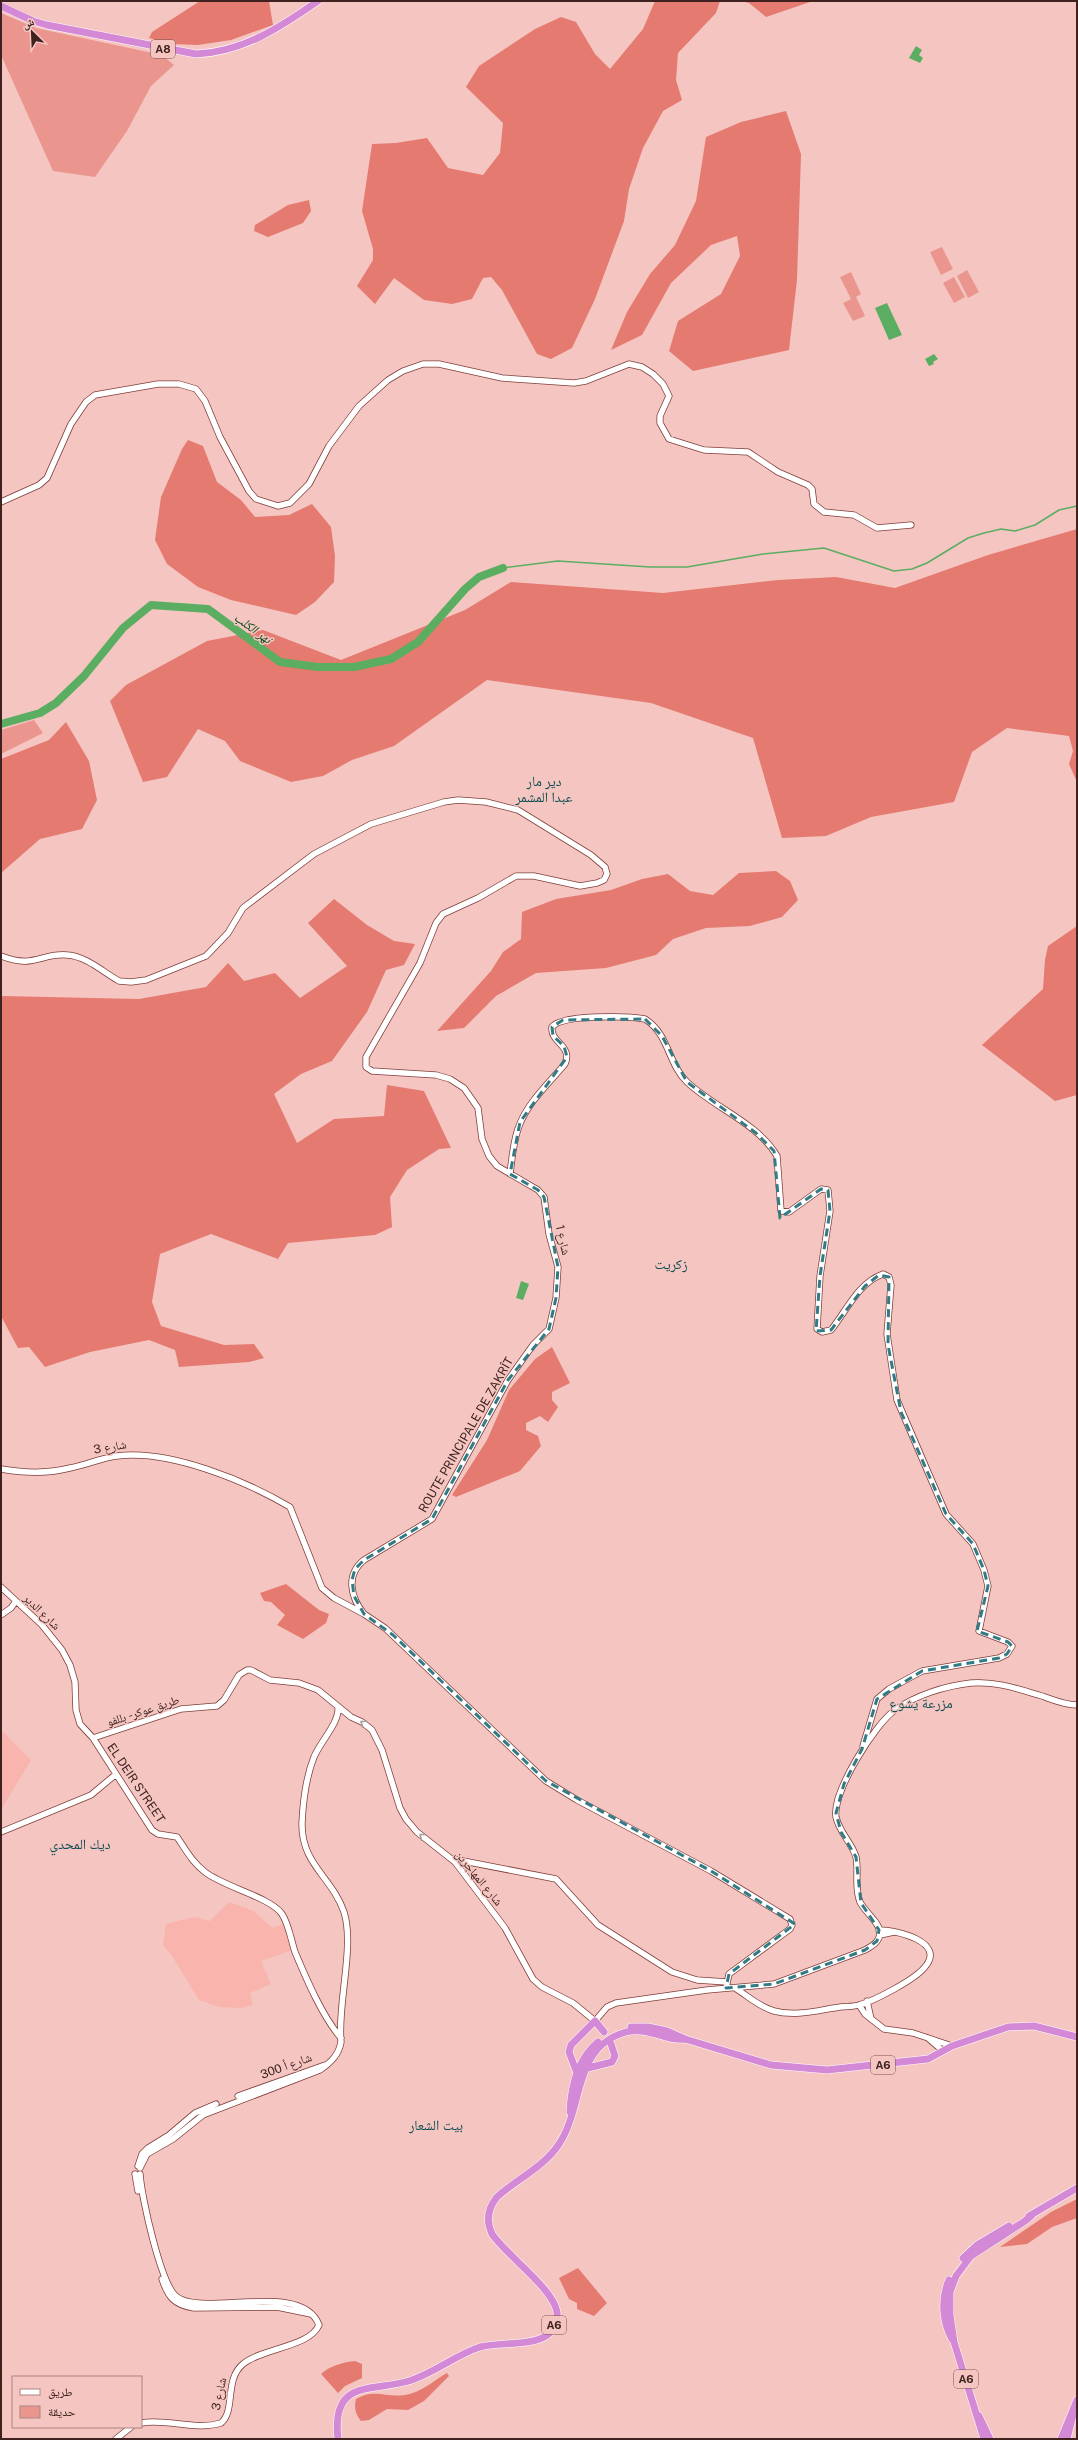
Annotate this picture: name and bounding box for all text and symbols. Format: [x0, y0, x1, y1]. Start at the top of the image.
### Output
north arrow [12, 12, 52, 52]
text: ش [20, 15, 37, 33]
road number: A8 [151, 40, 175, 58]
water label: نهر الكلب [231, 609, 276, 648]
district label: دير مار عبدا المشمر [514, 773, 573, 806]
street label: شارع 1 [552, 1224, 573, 1257]
district label: زكريت [654, 1256, 688, 1273]
street label: ROUTE PRINCIPALE DE ZAKRÎT [416, 1355, 516, 1515]
street label: شارع 3 [92, 1437, 128, 1458]
street label: شارع الدير [19, 1590, 63, 1634]
street label: طريق عوكر - بللفو [105, 1693, 181, 1730]
district label: مزرعة يشوع [889, 1695, 953, 1713]
one-way arrow [360, 1720, 367, 1728]
street label: EL DEIR STREET [104, 1741, 168, 1825]
one-way arrow [419, 1833, 426, 1840]
district label: ديك المحدي [50, 1836, 111, 1856]
street label: شارع المهاجرين [452, 1847, 506, 1909]
street label: شارع أ 300 [258, 2050, 314, 2083]
road number: A6 [871, 2056, 895, 2074]
district label: بيت الشعار [408, 2117, 463, 2134]
road number: A6 [542, 2316, 566, 2334]
road number: A6 [954, 2370, 978, 2388]
legend [12, 2376, 142, 2428]
street label: شارع 3 [209, 2376, 230, 2412]
text: طريق [48, 2385, 73, 2399]
text: حديقة [48, 2405, 76, 2419]

